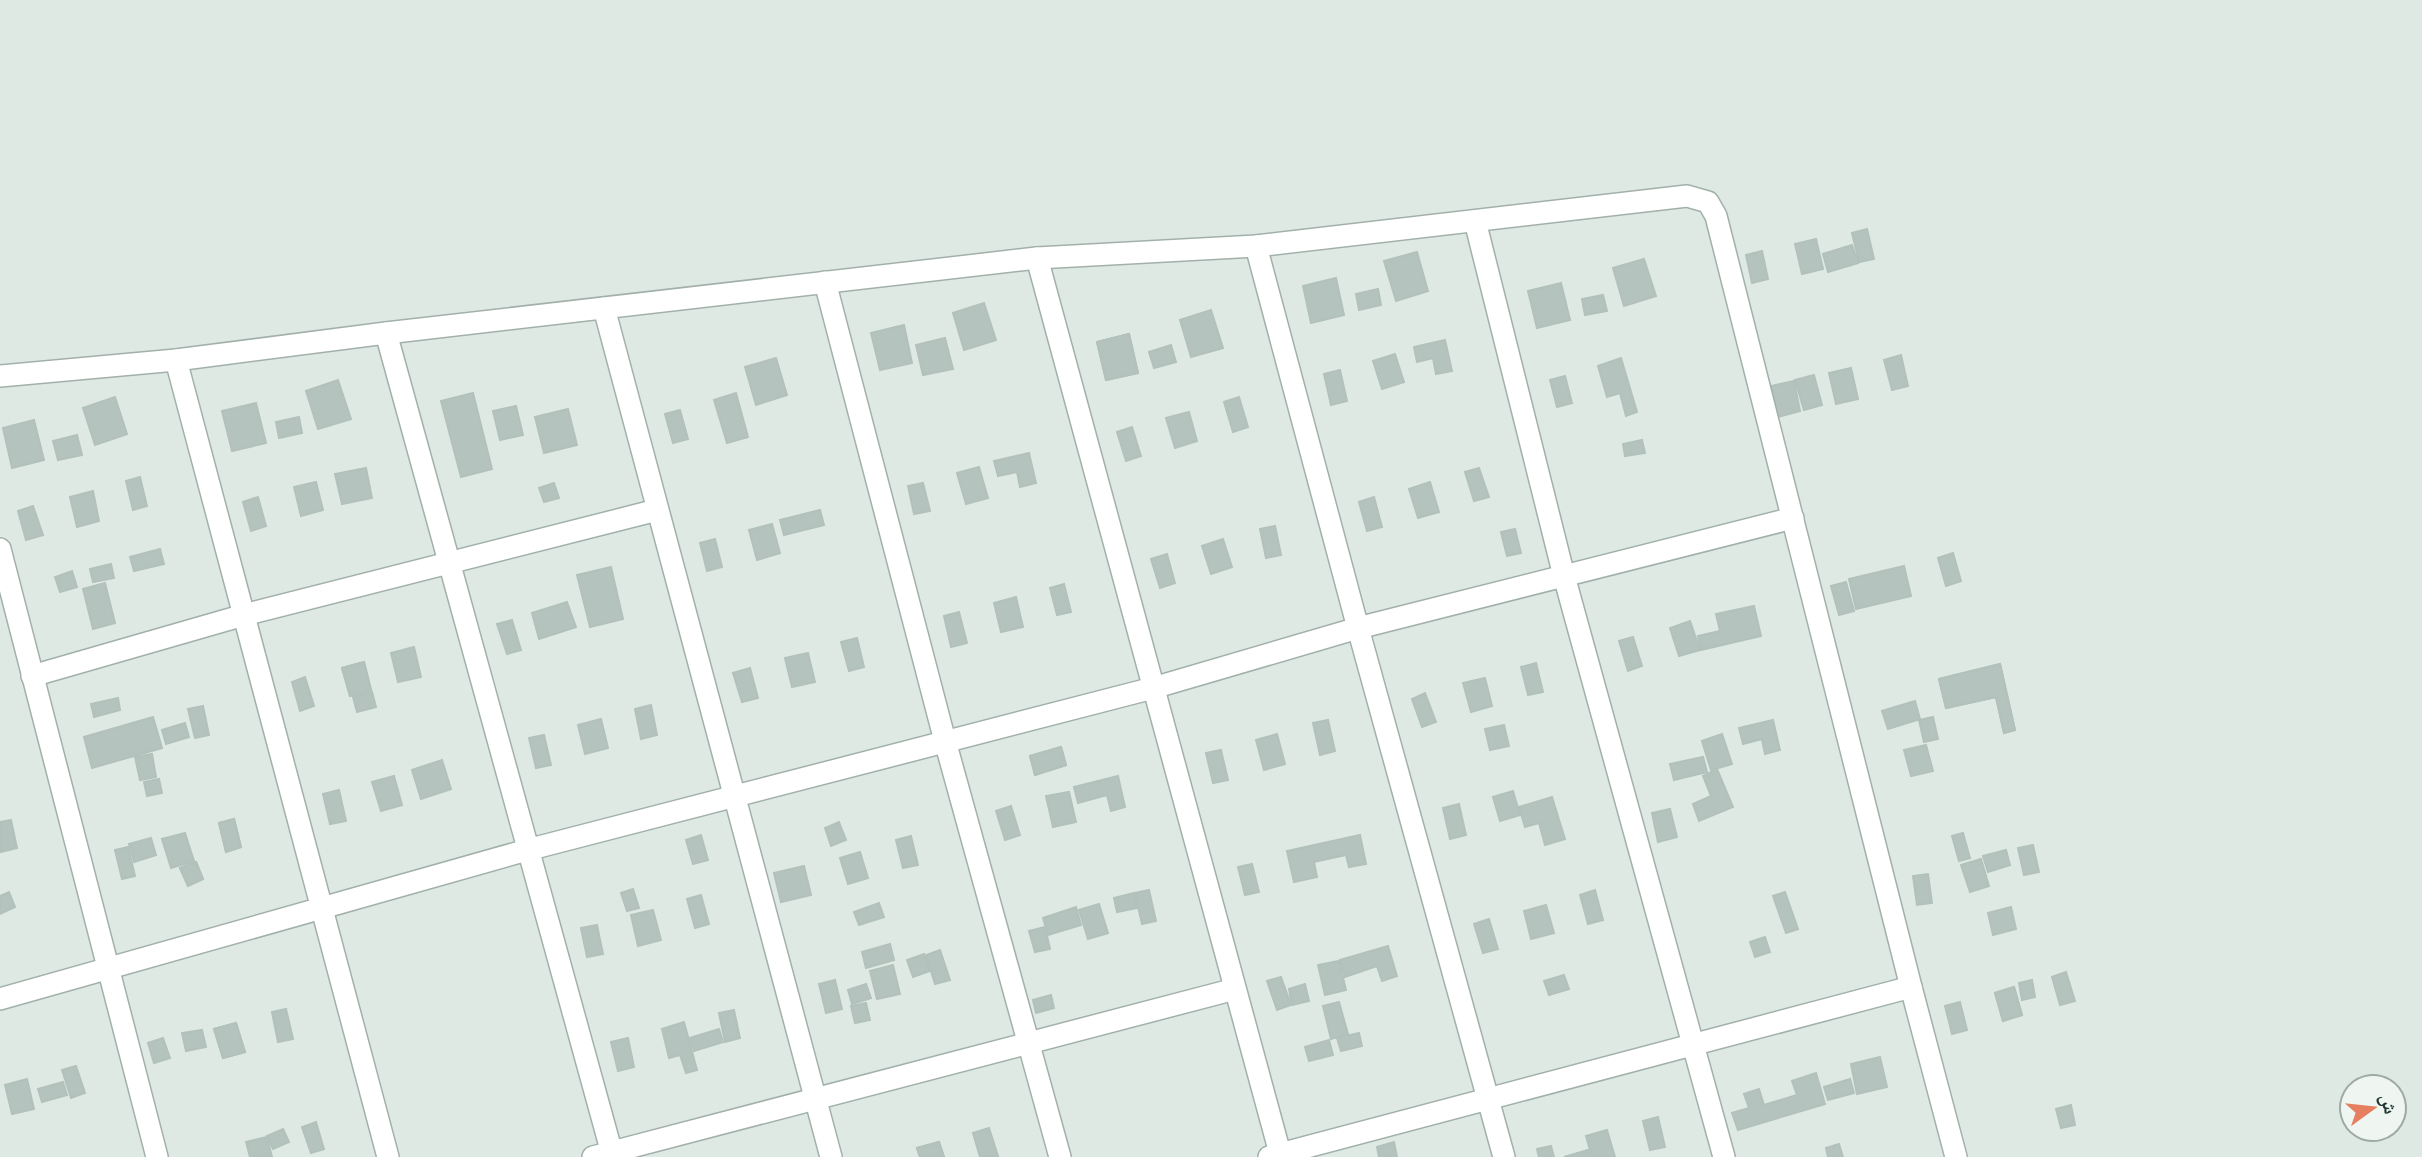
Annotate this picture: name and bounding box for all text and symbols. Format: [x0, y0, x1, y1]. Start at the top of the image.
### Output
north arrow [2338, 1073, 2408, 1143]
text: ش [2374, 1091, 2402, 1117]

